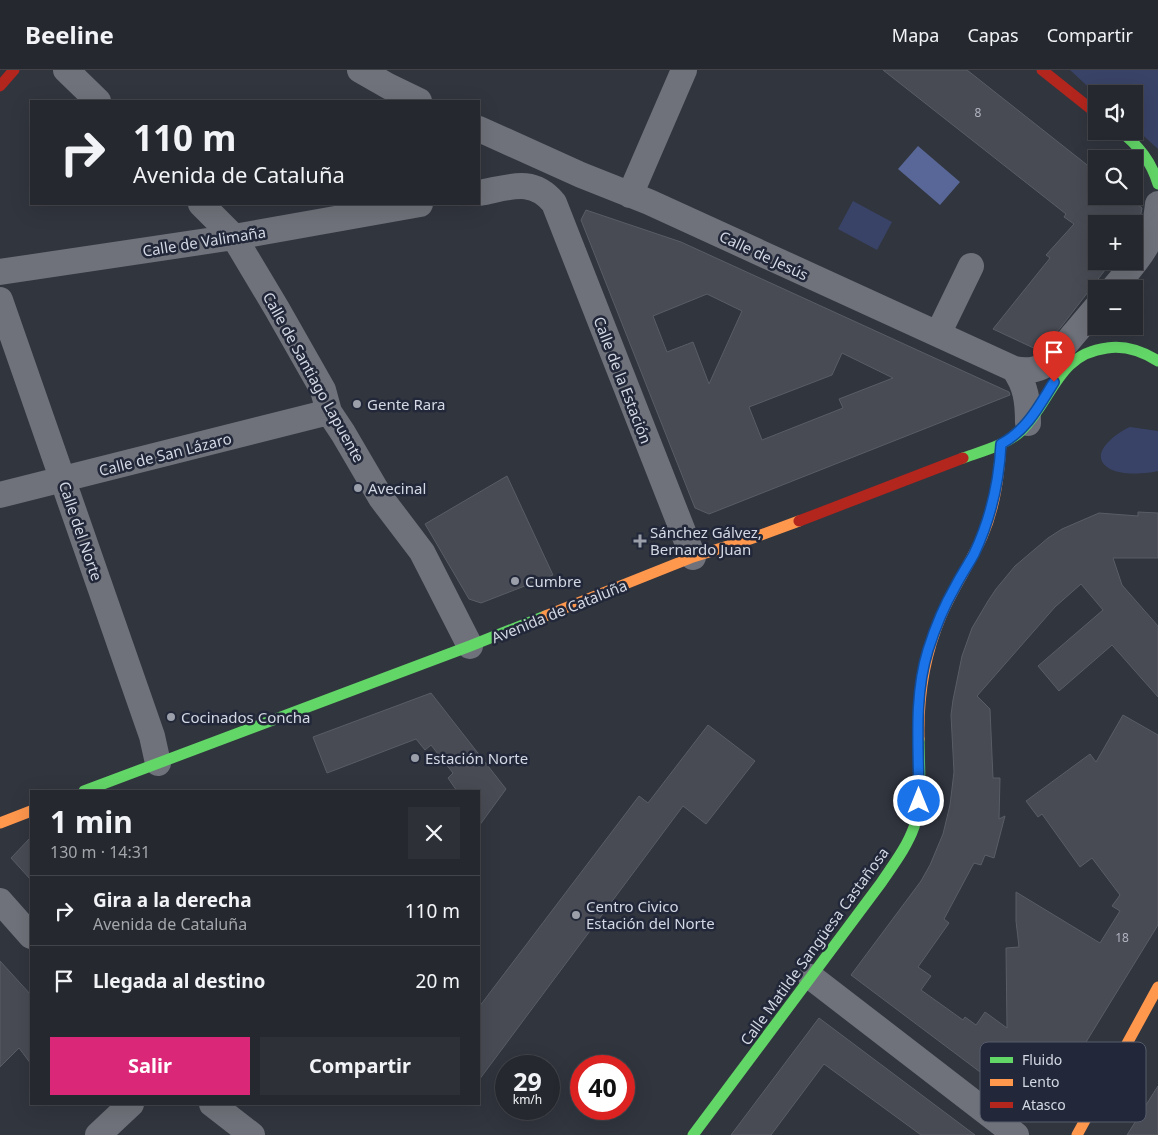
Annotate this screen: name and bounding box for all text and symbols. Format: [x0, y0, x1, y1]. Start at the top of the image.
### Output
text: Beeline [25, 18, 114, 51]
text: Mapa [892, 23, 939, 47]
text: Capas [967, 23, 1019, 47]
text: Compartir [1047, 23, 1133, 47]
map controls [1088, 85, 1143, 335]
button: sound [1088, 85, 1143, 140]
house number: 8 [975, 104, 982, 121]
text: 110 m [133, 114, 236, 161]
icon: right [50, 120, 115, 185]
button: search [1088, 150, 1143, 205]
text: Avenida de Cataluña [133, 159, 345, 189]
button: + [1088, 215, 1143, 270]
street label: Calle de Valimaña [141, 221, 267, 261]
street label: Calle de Jesús [716, 226, 812, 284]
button: − [1088, 280, 1143, 335]
street label: Calle de Santiago Lapuente [259, 288, 369, 466]
street label: Calle de la Estación [590, 314, 656, 446]
pin [1033, 331, 1075, 382]
icon: arrive [1040, 338, 1068, 366]
place label: Gente Rara [367, 394, 445, 414]
marker: Gente Rara [351, 398, 363, 410]
street label: Calle de San Lázaro [97, 428, 233, 480]
place label: Avecinal [368, 478, 426, 498]
street label: Calle del Norte [55, 479, 107, 583]
marker: Avecinal [352, 482, 364, 494]
place label: Sánchez Gálvez, Bernardo Juan [650, 522, 762, 559]
marker: Sánchez Gálvez, Bernardo Juan [634, 535, 646, 547]
place label: Cumbre [525, 571, 581, 591]
street label: Avenida de Cataluña [488, 575, 630, 647]
marker: Cumbre [509, 575, 521, 587]
place label: Cocinados Concha [181, 707, 310, 727]
marker: Cocinados Concha [165, 711, 177, 723]
place label: Estación Norte [425, 748, 528, 768]
marker: Estación Norte [409, 752, 421, 764]
position arrow [892, 774, 944, 826]
text: 1 min [50, 801, 133, 842]
button: close [408, 807, 460, 859]
text: 130 m · 14:31 [50, 841, 150, 863]
street label: Calle Matilde Sangüesa Castañosa [735, 843, 893, 1049]
text: Gira a la derecha [93, 887, 252, 913]
place label: Centro Civico Estación del Norte [586, 896, 715, 933]
icon: right [50, 897, 78, 925]
text: 110 m [405, 898, 460, 924]
marker: Centro Civico Estación del Norte [570, 909, 582, 921]
text: Avenida de Cataluña [93, 913, 247, 935]
house number: 18 [1115, 929, 1129, 946]
icon: arrive [50, 967, 78, 995]
text: Llegada al destino [93, 968, 265, 994]
text: 20 m [416, 968, 460, 994]
button: Salir [50, 1037, 250, 1095]
button: Compartir [260, 1037, 460, 1095]
legend [980, 1042, 1146, 1122]
text: Fluido [1022, 1050, 1062, 1069]
speed limit sign: 40 [570, 1055, 635, 1120]
text: 29 [513, 1064, 542, 1098]
text: Lento [1022, 1072, 1059, 1091]
text: km/h [513, 1091, 542, 1108]
text: Atasco [1022, 1095, 1066, 1114]

